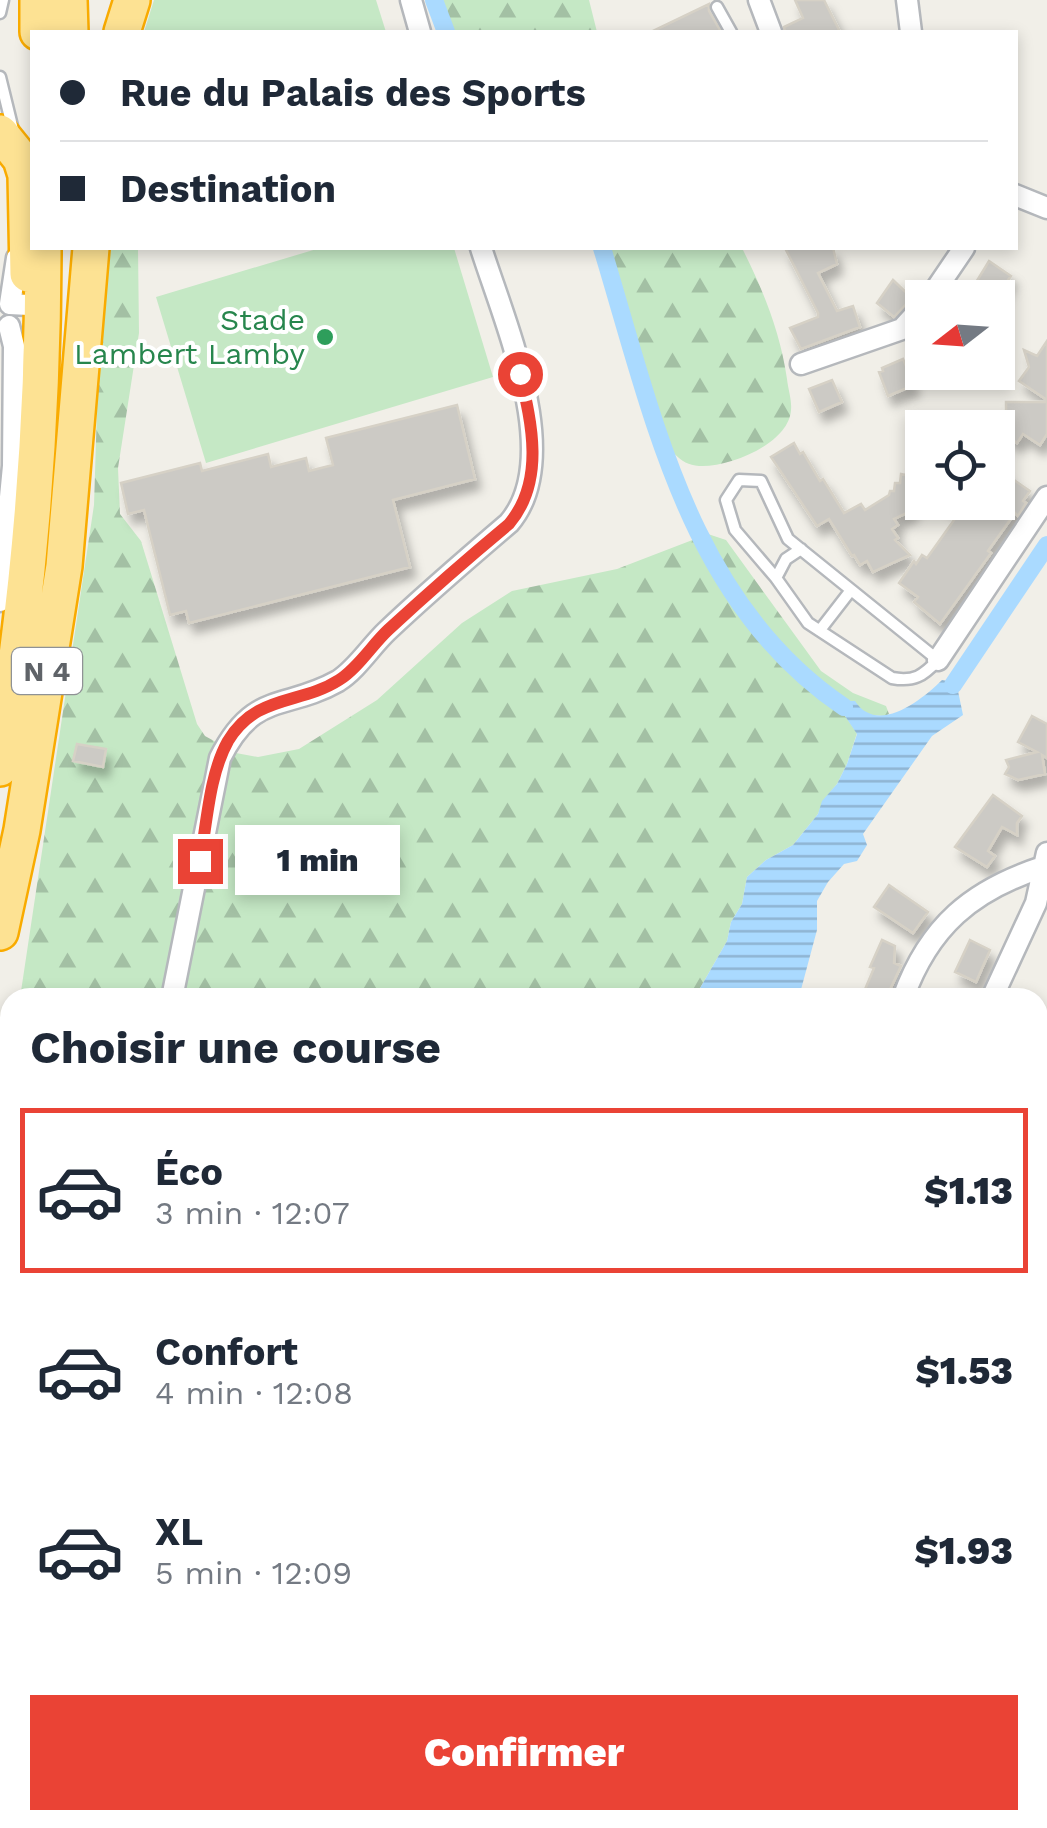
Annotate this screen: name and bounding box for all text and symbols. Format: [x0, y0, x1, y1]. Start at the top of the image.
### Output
text: Rue du Palais des Sports [120, 71, 586, 115]
text: Destination [120, 167, 336, 211]
north arrow [905, 280, 1015, 390]
map controls [905, 280, 1015, 520]
place label: Stade Lambert Lamby [74, 302, 306, 371]
marker: Stade Lambert Lamby [314, 326, 336, 348]
route start [498, 352, 543, 397]
button: locate [905, 410, 1015, 520]
road number: N 4 [12, 648, 82, 694]
callout: 1 min [235, 826, 400, 896]
route end [178, 839, 223, 884]
text: 1 min [276, 841, 359, 879]
text: Choisir une course [30, 1021, 441, 1074]
icon: car [35, 1146, 125, 1236]
text: Éco [155, 1150, 223, 1194]
text: $1.13 [924, 1169, 1013, 1213]
text: 3 min · 12:07 [155, 1194, 350, 1232]
icon: car [35, 1326, 125, 1416]
text: Confort [155, 1330, 298, 1374]
text: $1.53 [915, 1349, 1013, 1393]
text: 4 min · 12:08 [155, 1374, 353, 1412]
icon: car [35, 1506, 125, 1596]
text: XL [155, 1510, 203, 1554]
text: $1.93 [914, 1529, 1013, 1573]
text: 5 min · 12:09 [155, 1554, 352, 1592]
button: Confirmer [30, 1695, 1018, 1810]

